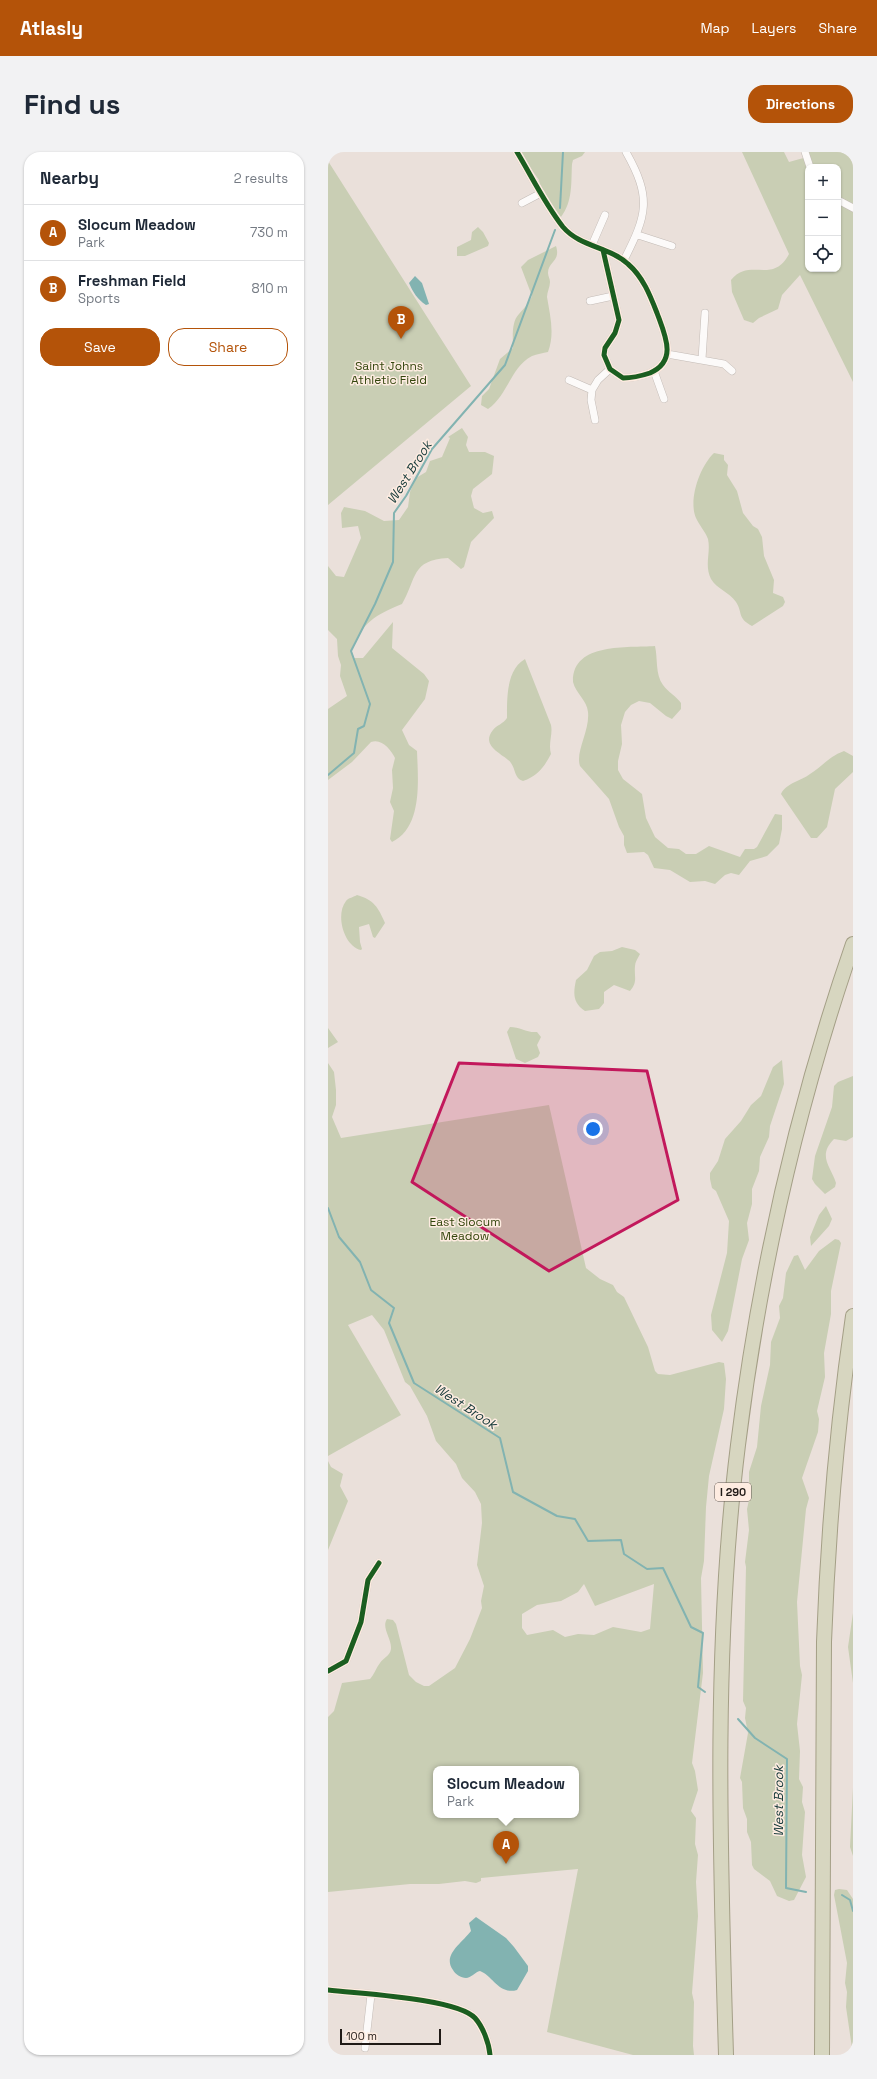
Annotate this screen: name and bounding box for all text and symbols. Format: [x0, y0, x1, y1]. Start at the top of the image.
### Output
text: Atlasly [20, 16, 83, 41]
text: Map [700, 19, 730, 37]
text: Layers [752, 19, 796, 37]
text: Share [818, 19, 857, 37]
button: Directions [748, 85, 853, 123]
text: Find us [24, 86, 121, 122]
map controls [805, 164, 841, 272]
button: + [805, 164, 841, 200]
text: Nearby [40, 167, 99, 189]
text: 2 results [234, 170, 288, 187]
button: − [805, 200, 841, 236]
text: Slocum Meadow [78, 215, 196, 234]
text: A [49, 224, 57, 241]
text: 730 m [250, 224, 288, 241]
text: Park [78, 234, 105, 251]
button: locate [805, 236, 841, 272]
text: Freshman Field [78, 271, 186, 290]
text: B [49, 280, 57, 297]
text: 810 m [252, 280, 288, 297]
text: Sports [78, 290, 120, 307]
pin: B [388, 306, 414, 339]
button: Save [40, 328, 160, 366]
button: Share [168, 328, 288, 366]
park label: Saint Johns Athletic Field [351, 358, 427, 388]
water label: West Brook [383, 436, 437, 507]
your location [583, 1119, 603, 1139]
park label: East Slocum Meadow [430, 1214, 500, 1244]
water label: West Brook [431, 1380, 502, 1434]
road number: I 290 [715, 1483, 751, 1501]
water label: West Brook [770, 1763, 787, 1837]
popup [433, 1766, 579, 1818]
text: Slocum Meadow [447, 1774, 565, 1793]
text: Park [447, 1793, 474, 1810]
pin: A [493, 1831, 519, 1864]
scale bar [340, 2027, 441, 2046]
text: 100 m [346, 2029, 377, 2043]

